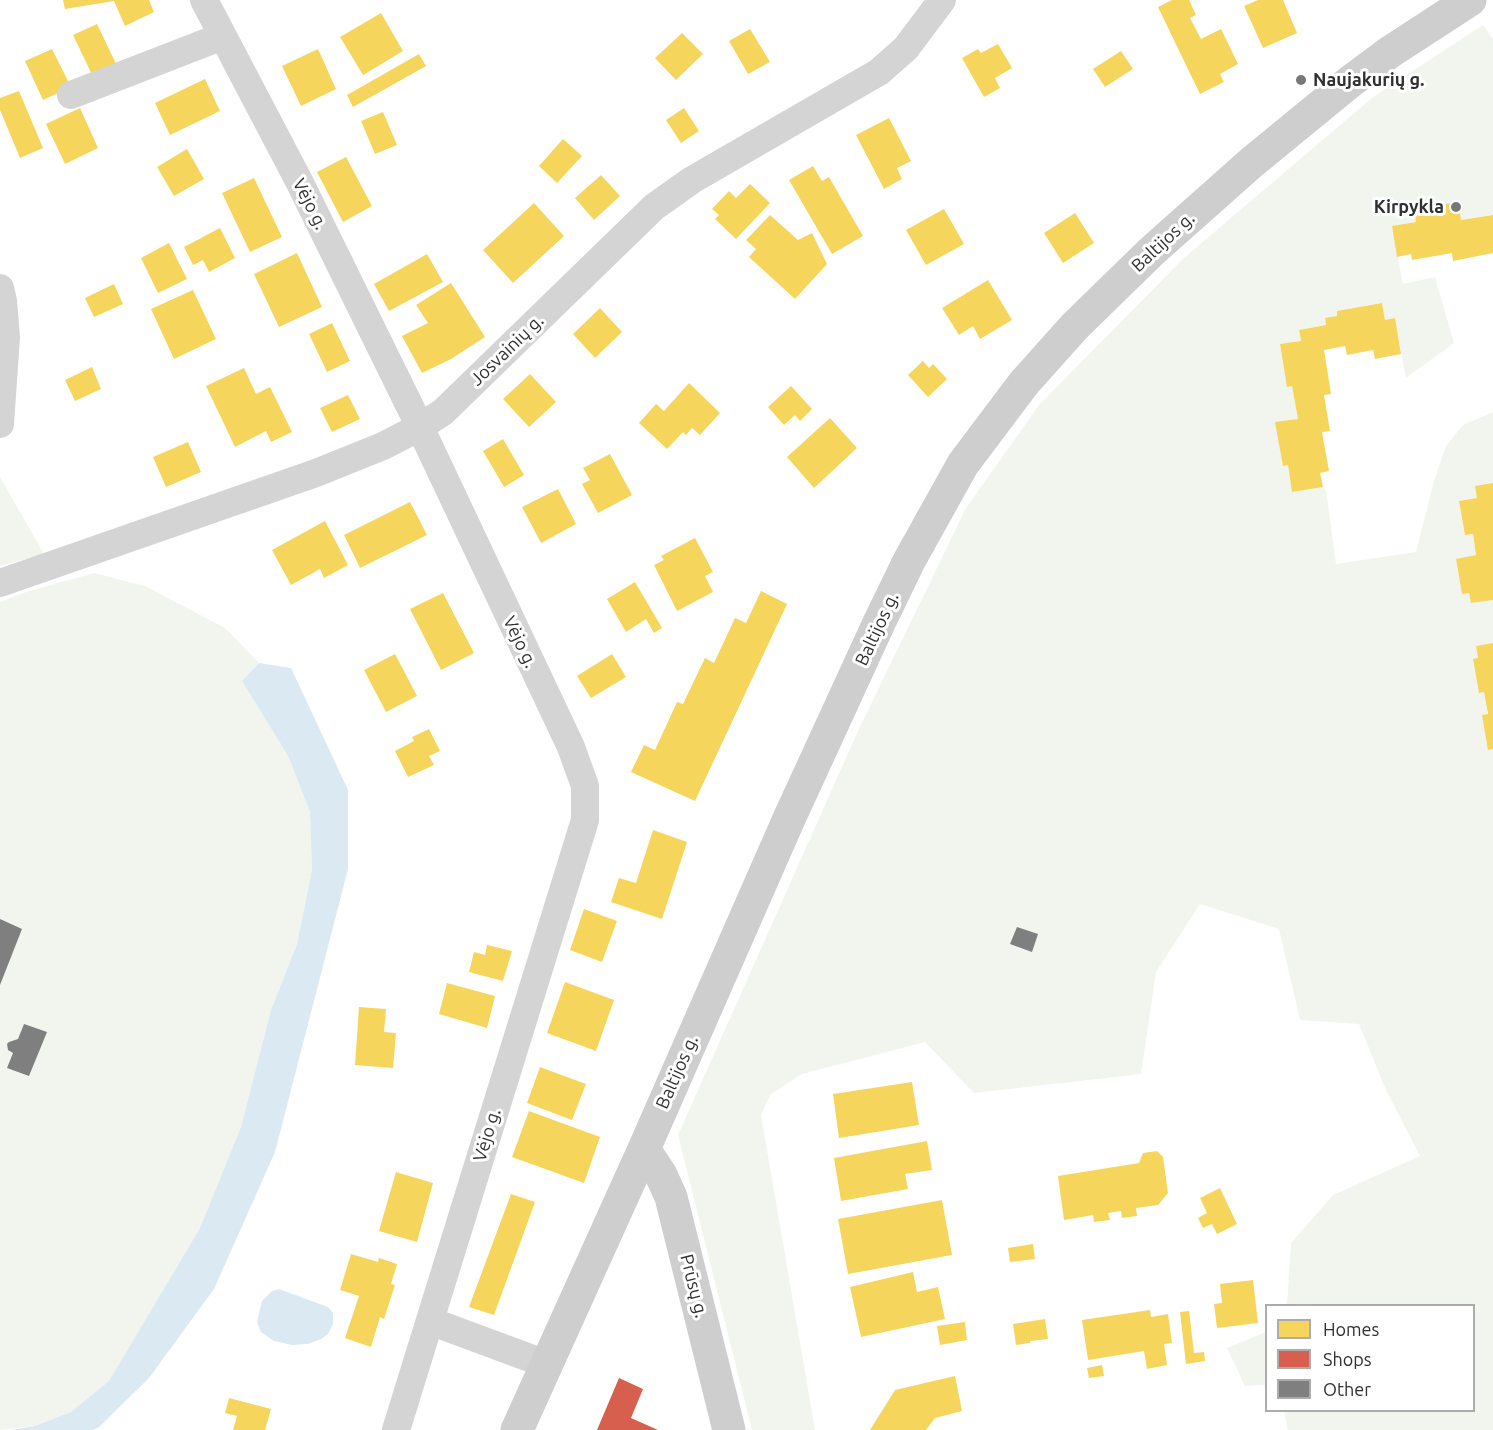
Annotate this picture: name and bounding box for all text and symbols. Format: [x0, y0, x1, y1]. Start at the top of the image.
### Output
place label: Naujakurių g. [1313, 69, 1425, 91]
marker: Naujakurių g. [1294, 73, 1308, 87]
street label: Vėjo g. [288, 175, 332, 233]
place label: Kirpykla [1374, 196, 1444, 218]
marker: Kirpykla [1449, 200, 1463, 214]
street label: Baltijos g. [1127, 207, 1199, 277]
street label: Josvainių g. [466, 310, 548, 390]
street label: Baltijos g. [851, 589, 903, 669]
street label: Vėjo g. [498, 613, 542, 671]
street label: Baltijos g. [651, 1032, 703, 1112]
street label: Vėjo g. [469, 1106, 505, 1164]
street label: Prūsų g. [676, 1252, 712, 1320]
legend [1265, 1304, 1475, 1412]
text: Homes [1323, 1319, 1379, 1339]
text: Shops [1323, 1349, 1372, 1369]
text: Other [1323, 1379, 1371, 1399]

